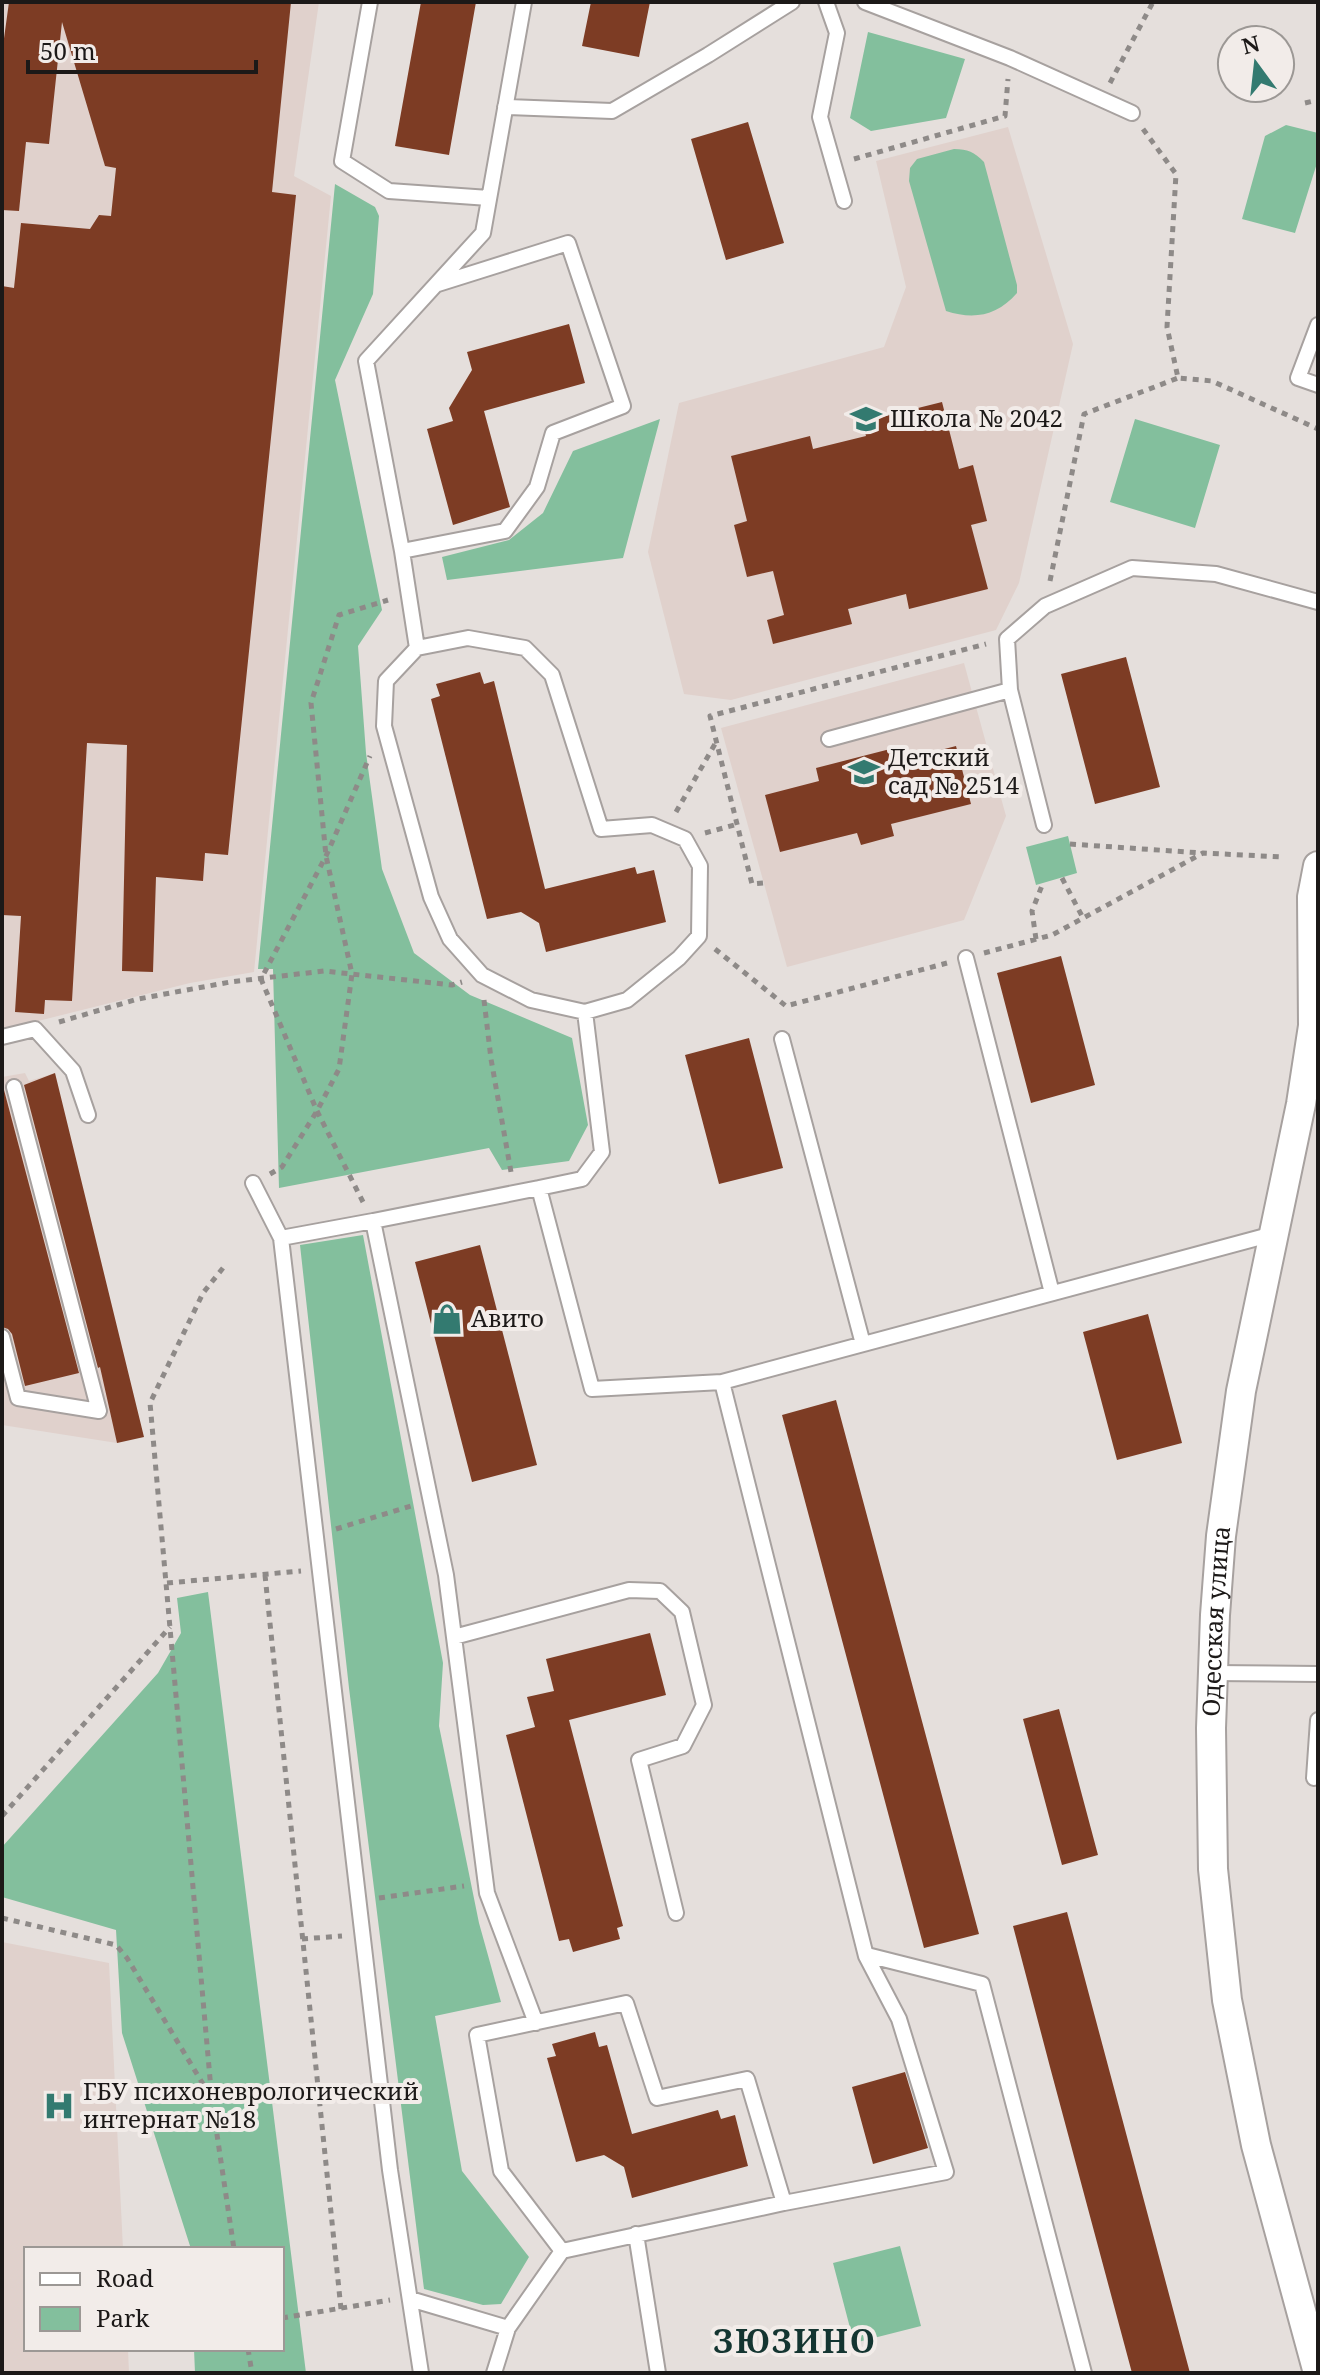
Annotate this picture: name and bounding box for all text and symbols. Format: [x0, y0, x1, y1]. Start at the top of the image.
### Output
scale bar [28, 24, 256, 74]
north arrow [1216, 24, 1296, 104]
text: N [1238, 27, 1263, 60]
text: 50 m [40, 34, 96, 67]
place label: Школа № 2042 [890, 401, 1063, 434]
school or university icon: Школа № 2042 [849, 402, 883, 436]
place label: Детский сад № 2514 [888, 740, 1020, 801]
school or university icon: Детский сад № 2514 [847, 755, 881, 789]
place label: Авито [471, 1301, 544, 1334]
shop icon: Авито [430, 1302, 464, 1336]
street label: Одесская улица [1193, 1523, 1237, 1717]
place label: ГБУ психоневрологический интернат №18 [83, 2074, 419, 2135]
hospital icon: ГБУ психоневрологический интернат №18 [42, 2089, 76, 2123]
legend [24, 2247, 284, 2351]
text: Road [96, 2261, 154, 2294]
text: Park [96, 2301, 150, 2334]
district label: ЗЮЗИНО [713, 2319, 877, 2362]

